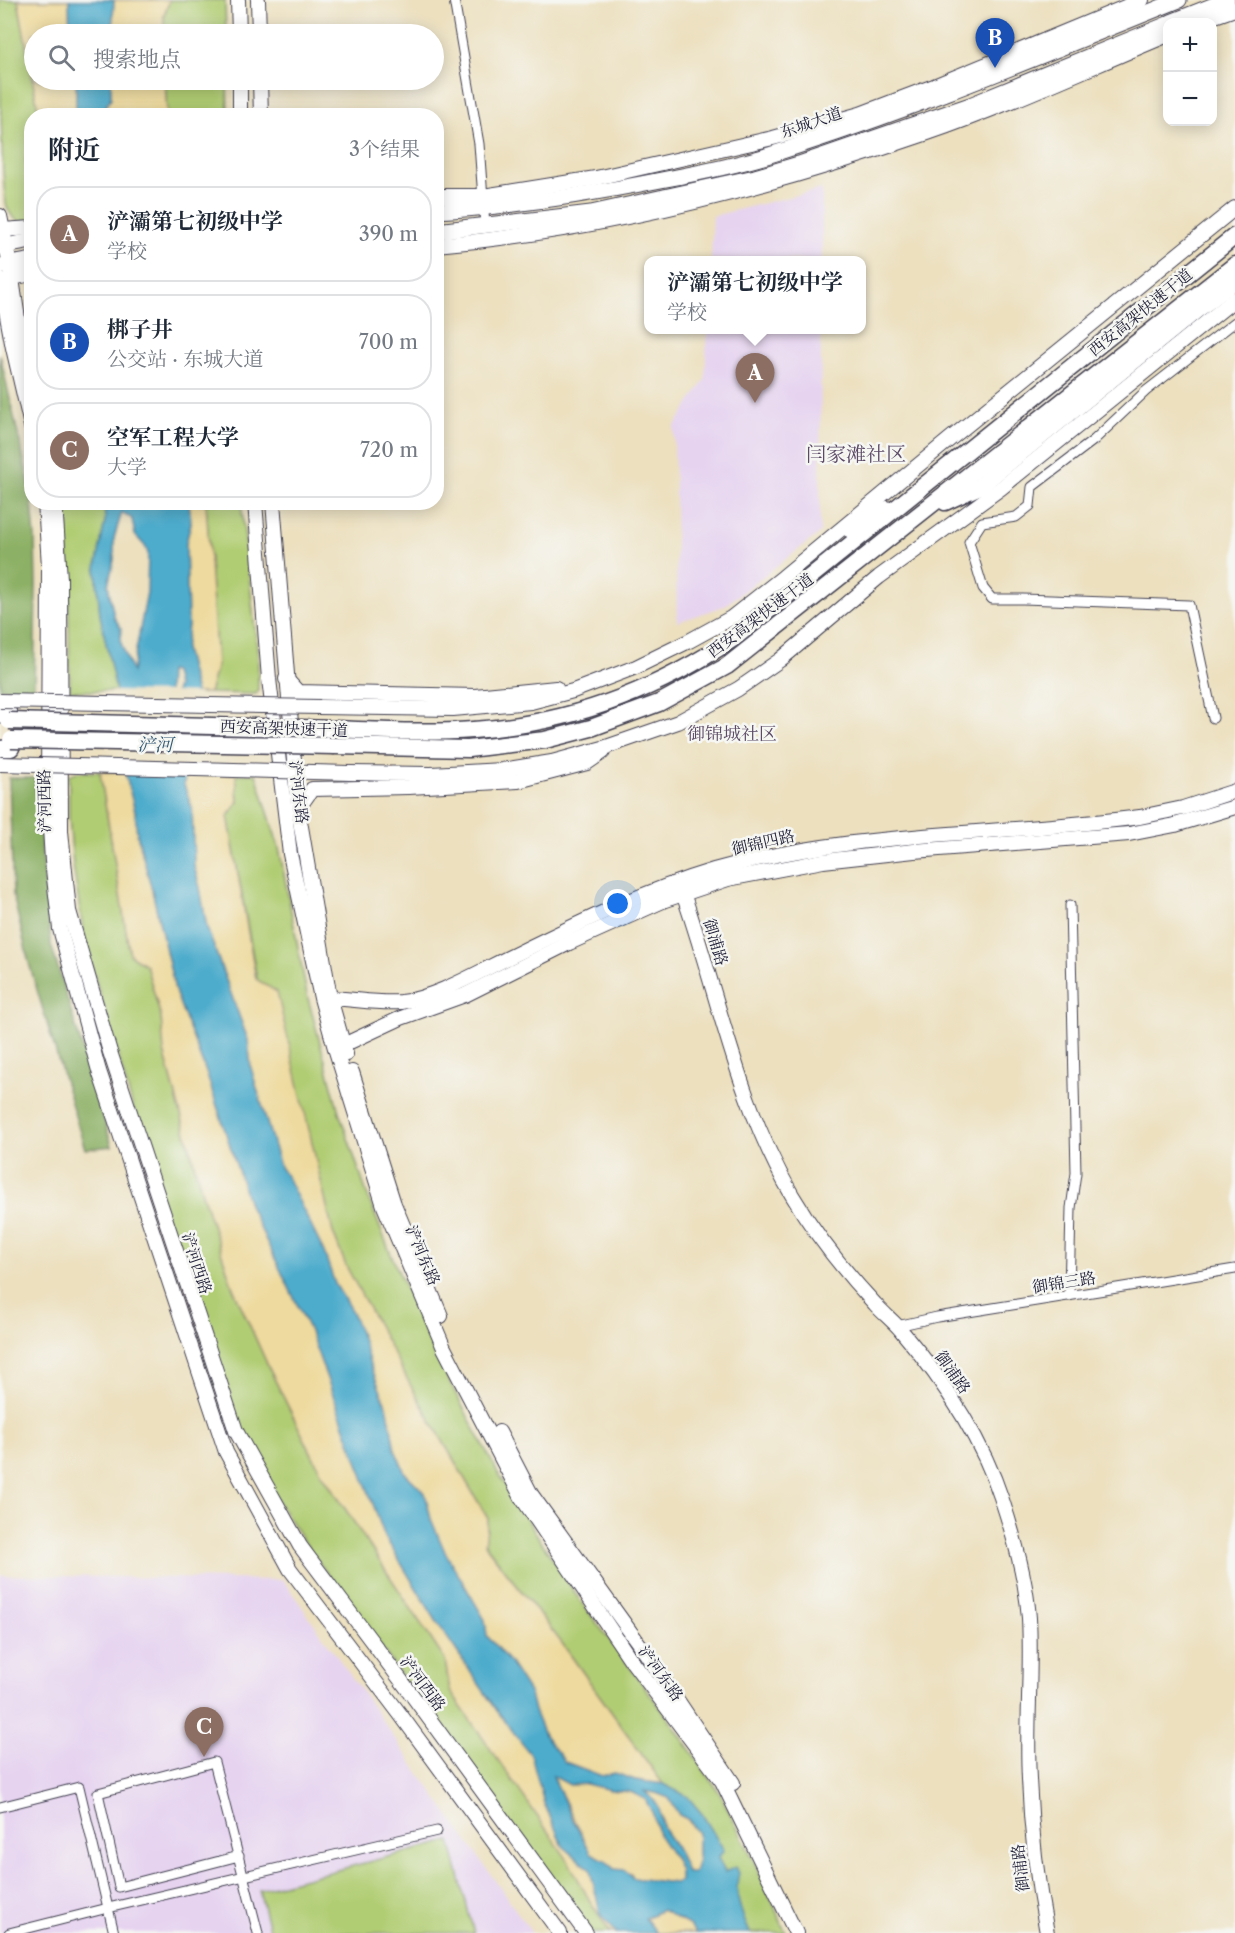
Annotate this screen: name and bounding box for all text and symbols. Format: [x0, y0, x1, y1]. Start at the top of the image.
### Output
map controls [1163, 18, 1217, 126]
button: + [1163, 18, 1217, 72]
pin: B [976, 19, 1014, 68]
search box [24, 24, 444, 90]
icon: search [45, 41, 78, 74]
text: 搜索地点 [93, 46, 181, 73]
button: − [1163, 72, 1217, 126]
street label: 东城大道 [777, 102, 845, 142]
text: 附近 [48, 134, 100, 166]
text: 3个结果 [349, 137, 420, 161]
text: 浐灞第七初级中学 [107, 208, 283, 235]
text: A [62, 222, 77, 246]
text: 390 m [359, 222, 418, 246]
text: 学校 [107, 239, 147, 263]
popup [644, 256, 866, 334]
street label: 西安高架快速干道 [1084, 264, 1196, 360]
text: 浐灞第七初级中学 [667, 269, 843, 296]
text: 学校 [667, 300, 707, 324]
text: 梆子井 [107, 316, 173, 343]
text: B [62, 330, 77, 354]
text: 700 m [359, 330, 418, 354]
text: 公交站 · 东城大道 [107, 347, 263, 371]
pin: A [736, 354, 774, 403]
text: 空军工程大学 [107, 424, 239, 451]
text: C [61, 438, 78, 462]
text: 720 m [360, 438, 418, 462]
district label: 闫家滩社区 [806, 442, 906, 466]
text: 大学 [107, 455, 147, 479]
street label: 西安高架快速干道 [703, 568, 817, 662]
street label: 西安高架快速干道 [220, 716, 348, 740]
district label: 御锦城社区 [687, 723, 777, 745]
water label: 浐河 [137, 734, 176, 756]
street label: 浐河东路 [285, 759, 313, 825]
street label: 浐河西路 [33, 769, 55, 833]
street label: 御锦四路 [730, 825, 796, 859]
your location [603, 889, 632, 918]
street label: 御浦路 [699, 916, 733, 968]
street label: 浐河东路 [401, 1222, 445, 1288]
street label: 浐河西路 [178, 1229, 216, 1297]
street label: 御锦三路 [1031, 1267, 1097, 1297]
street label: 御浦路 [931, 1347, 975, 1397]
street label: 浐河东路 [634, 1641, 688, 1705]
street label: 浐河西路 [396, 1651, 450, 1715]
pin: C [184, 1708, 224, 1757]
street label: 御浦路 [1007, 1843, 1033, 1893]

